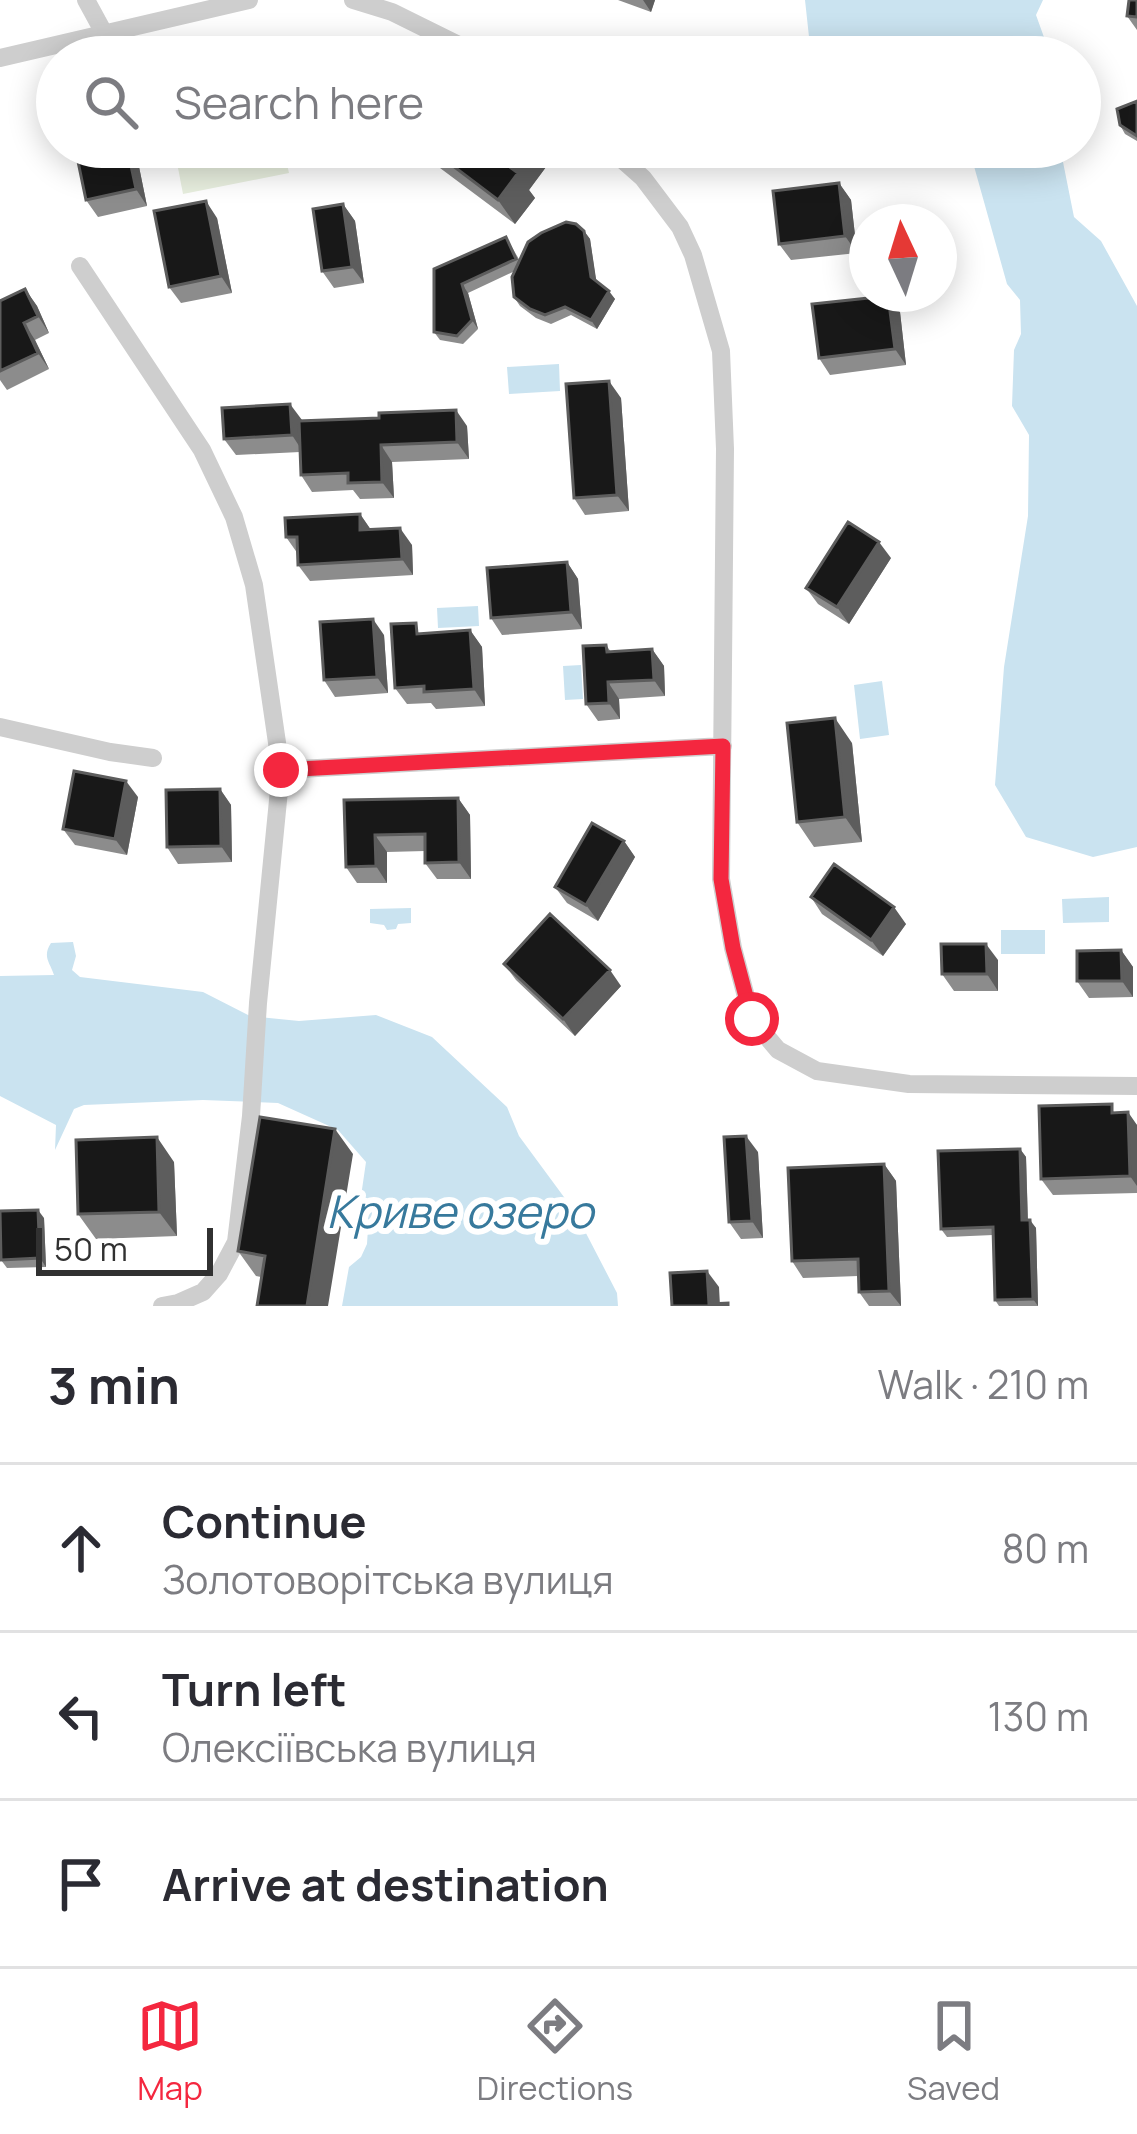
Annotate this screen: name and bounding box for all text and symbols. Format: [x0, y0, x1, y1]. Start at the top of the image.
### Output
search box [36, 36, 1101, 168]
icon: search [78, 69, 144, 135]
text: Search here [174, 71, 424, 133]
north arrow [849, 204, 957, 312]
route end [254, 743, 308, 797]
route start [725, 992, 779, 1046]
water label: Криве озеро [327, 1180, 596, 1242]
scale bar [36, 1222, 213, 1275]
text: 50 m [54, 1226, 128, 1271]
text: 3 min [48, 1350, 180, 1419]
text: Walk · 210 m [878, 1357, 1089, 1411]
text: Continue [162, 1490, 367, 1552]
icon: ahead [48, 1515, 114, 1581]
text: 80 m [1002, 1521, 1089, 1575]
text: Золотоворітська вулиця [162, 1552, 613, 1606]
text: Turn left [162, 1658, 347, 1720]
icon: left [48, 1683, 114, 1749]
text: 130 m [988, 1689, 1089, 1743]
text: Олексіївська вулиця [162, 1720, 537, 1774]
icon: arrive [48, 1851, 114, 1917]
text: Arrive at destination [162, 1853, 609, 1915]
tab: Map [137, 1993, 203, 2110]
tab: Directions [477, 1993, 633, 2110]
tab: Saved [907, 1993, 1000, 2110]

